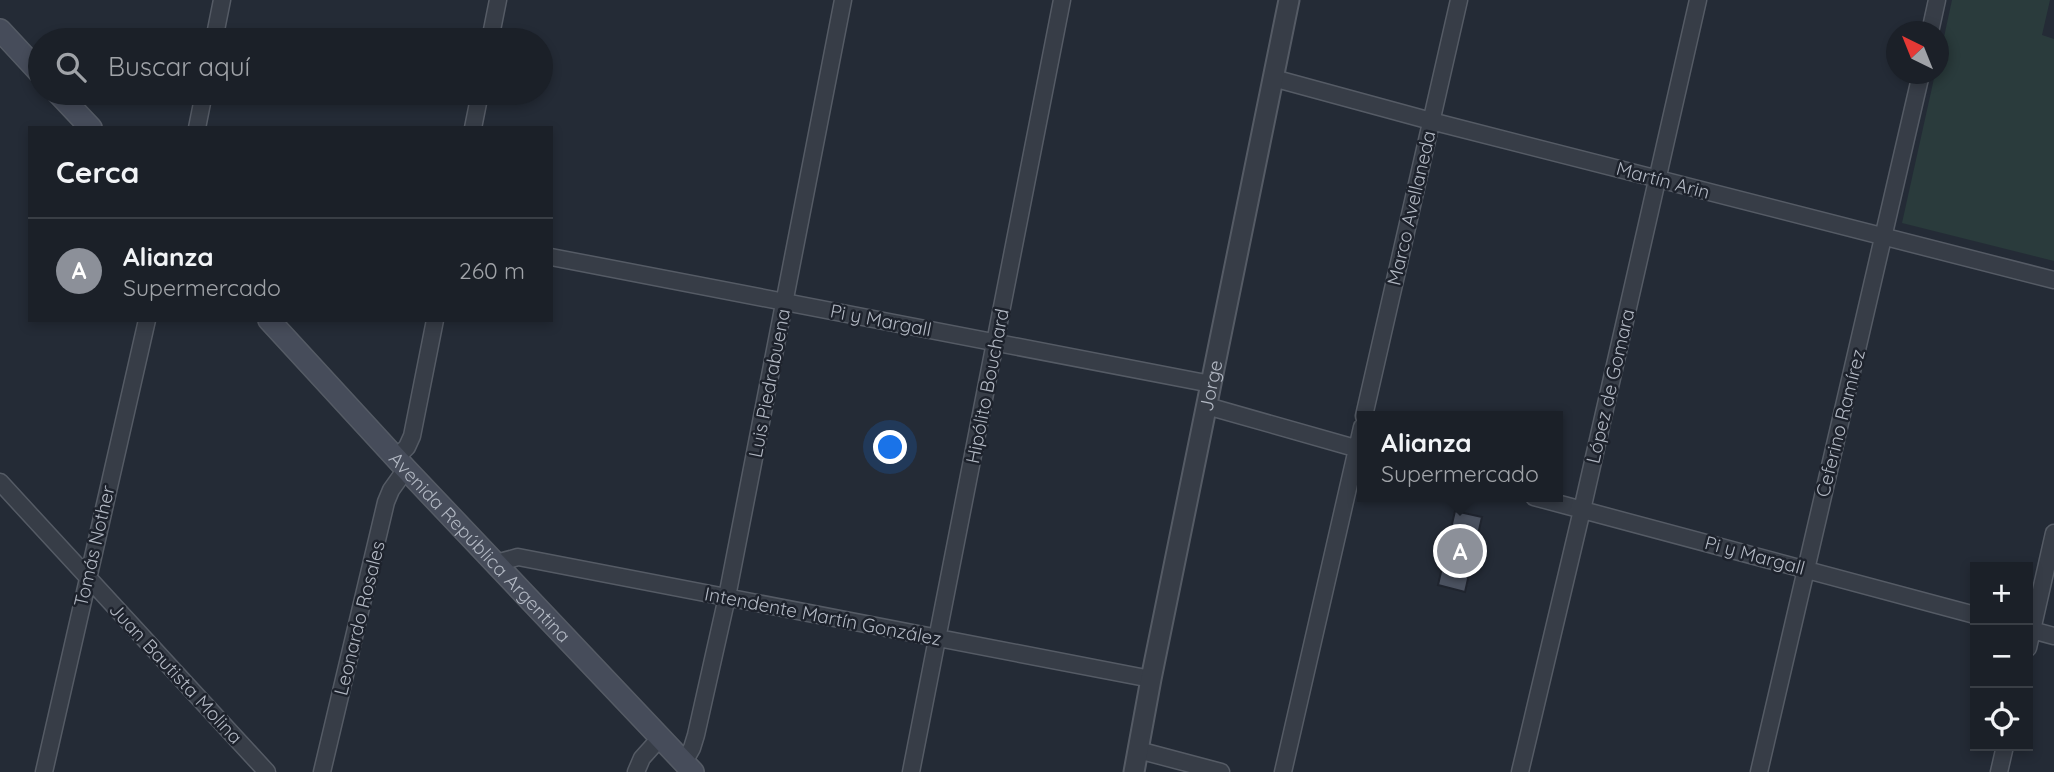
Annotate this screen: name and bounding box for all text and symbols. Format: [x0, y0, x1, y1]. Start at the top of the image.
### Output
north arrow [1886, 21, 1949, 84]
search box [28, 28, 553, 105]
icon: search [52, 48, 90, 86]
text: Buscar aquí [108, 50, 250, 83]
street label: Marco Avellaneda [1382, 128, 1440, 288]
text: Cerca [56, 153, 139, 191]
street label: Martín Arin [1614, 156, 1712, 204]
text: Alianza [123, 240, 214, 273]
text: A [72, 256, 86, 285]
text: 260 m [459, 256, 525, 285]
text: Supermercado [123, 273, 281, 302]
street label: Pi y Margall [828, 298, 934, 342]
street label: Hipólito Bouchard [960, 306, 1014, 466]
street label: López de Gomara [1581, 306, 1639, 466]
street label: Luis Piedrabuena [743, 307, 795, 459]
street label: Ceferino Ramírez [1810, 347, 1870, 499]
street label: Jorge [1194, 358, 1228, 413]
popup [1357, 411, 1563, 502]
text: Alianza [1381, 426, 1472, 459]
your location [873, 430, 907, 464]
street label: Avenida República Argentina [384, 447, 576, 647]
text: Supermercado [1381, 459, 1539, 488]
street label: Tomás Nother [68, 482, 120, 609]
pin: A [1437, 525, 1483, 577]
street label: Pi y Margall [1702, 530, 1808, 580]
street label: Leonardo Rosales [328, 538, 390, 698]
map controls [1970, 562, 2033, 751]
button: + [1970, 562, 2033, 625]
street label: Intendente Martín González [703, 581, 943, 651]
street label: Juan Bautista Molina [104, 597, 248, 749]
button: − [1970, 625, 2033, 688]
button: locate [1970, 688, 2033, 751]

